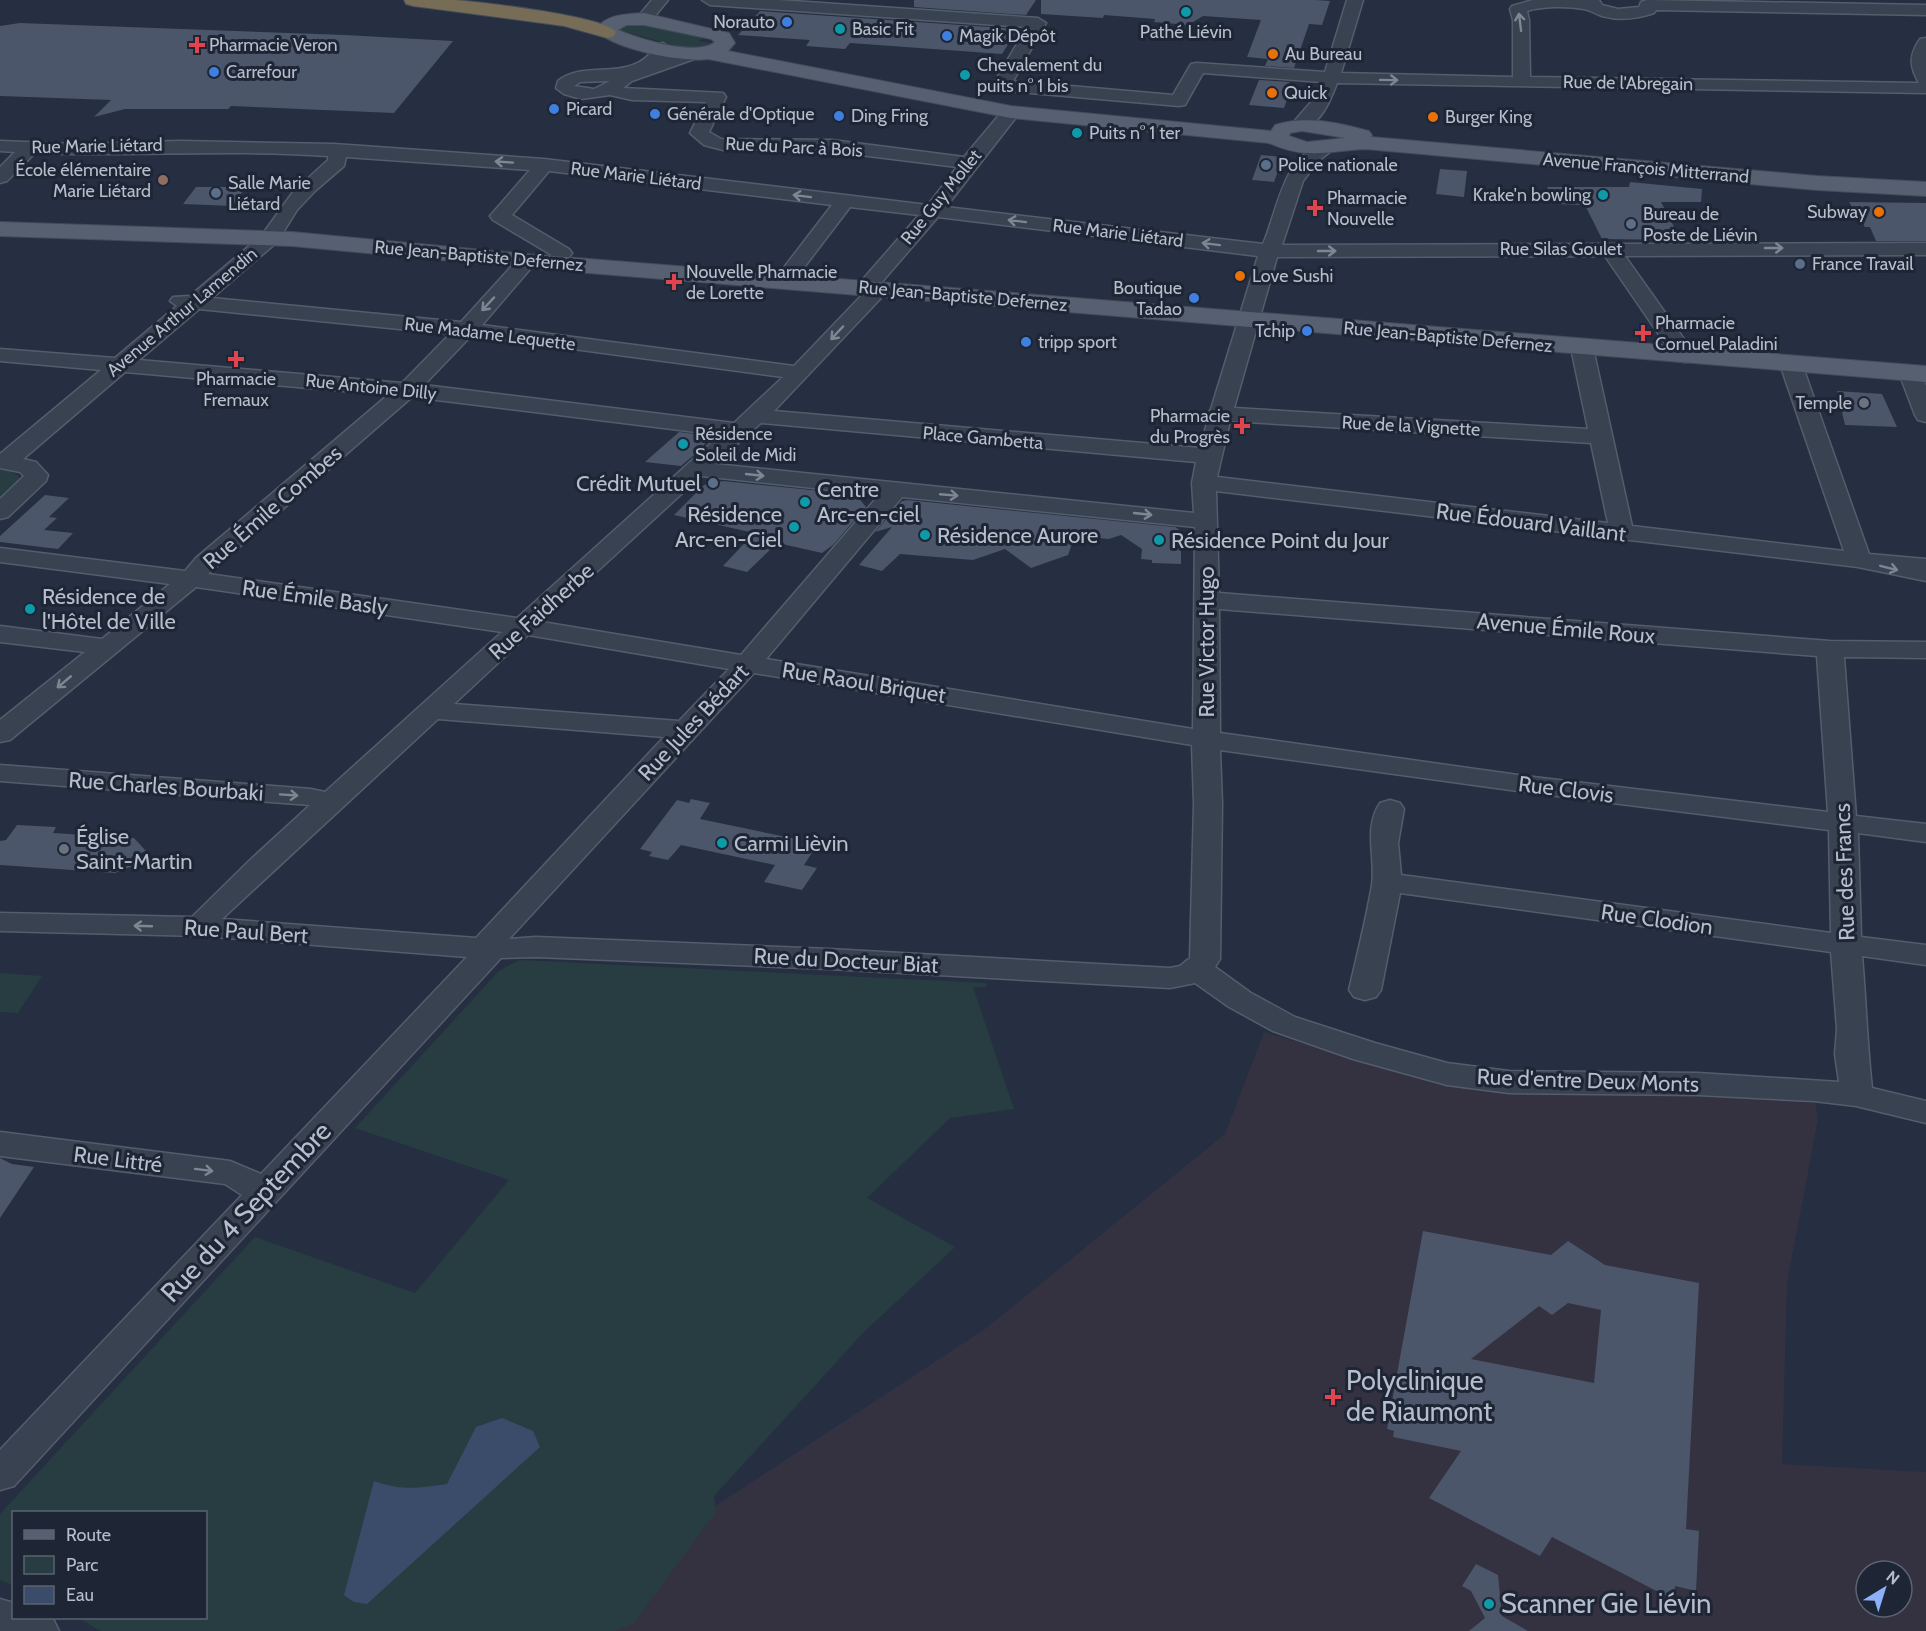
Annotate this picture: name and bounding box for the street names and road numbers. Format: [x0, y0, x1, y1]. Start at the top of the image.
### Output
street label: Rue de l'Abregain [1563, 71, 1693, 95]
street label: Rue du Parc à Bois [725, 132, 863, 162]
street label: Rue Marie Liétard [31, 134, 163, 158]
street label: Rue Guy Mollet [896, 145, 986, 249]
street label: Avenue François Mitterrand [1542, 148, 1750, 188]
street label: Rue Marie Liétard [569, 157, 703, 195]
street label: Rue Marie Liétard [1051, 214, 1185, 252]
street label: Rue Jean-Baptiste Defernez [374, 236, 585, 276]
street label: Rue Silas Goulet [1500, 238, 1622, 260]
street label: Avenue Arthur Lamendin [102, 243, 262, 381]
street label: Rue Jean-Baptiste Defernez [858, 276, 1069, 316]
street label: Rue Madame Lequette [403, 313, 577, 355]
street label: Rue Jean-Baptiste Defernez [1343, 317, 1554, 357]
street label: Rue Antoine Dilly [304, 369, 438, 405]
street label: Rue de la Vignette [1341, 411, 1481, 441]
street label: Place Gambetta [922, 422, 1045, 454]
street label: Rue Émile Combes [197, 440, 347, 575]
street label: Rue Édouard Vaillant [1434, 497, 1628, 548]
street label: Rue Faidherbe [483, 557, 599, 666]
street label: Rue Victor Hugo [1193, 567, 1220, 718]
street label: Rue Émile Basly [240, 574, 390, 621]
street label: Avenue Émile Roux [1476, 607, 1657, 650]
street label: Rue Raoul Briquet [780, 656, 948, 709]
street label: Rue Jules Bédart [632, 658, 755, 786]
street label: Rue Charles Bourbaki [68, 766, 264, 807]
street label: Rue Clovis [1517, 770, 1615, 809]
street label: Rue des Francs [1829, 803, 1860, 941]
street label: Rue Clodion [1599, 898, 1715, 941]
street label: Rue Paul Bert [183, 914, 309, 949]
street label: Rue du Docteur Biat [753, 942, 940, 979]
street label: Rue d'entre Deux Monts [1476, 1063, 1700, 1098]
street label: Rue du 4 Septembre [153, 1114, 338, 1309]
street label: Rue Littré [72, 1141, 164, 1178]

